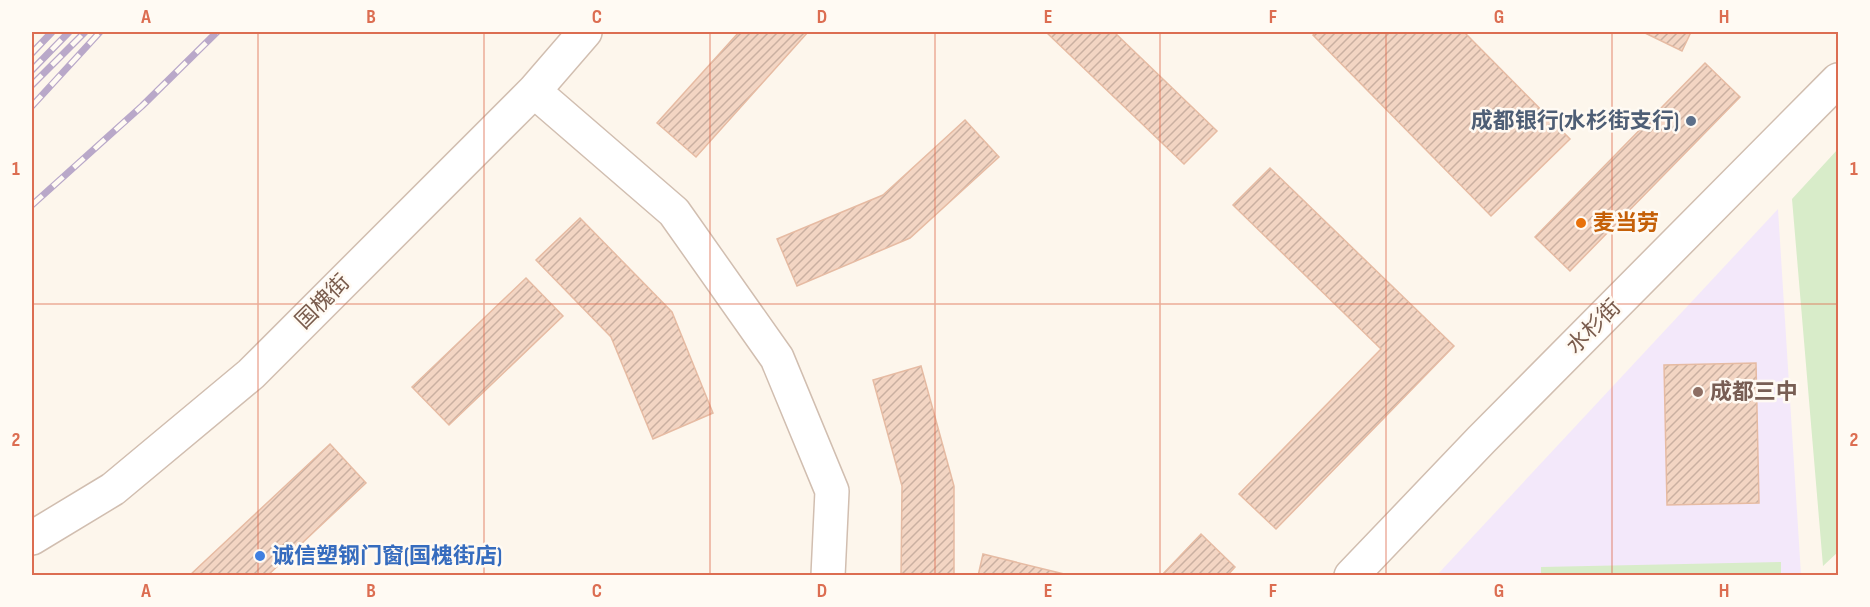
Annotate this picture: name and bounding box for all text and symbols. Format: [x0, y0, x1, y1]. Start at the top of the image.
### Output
text: A [140, 5, 151, 29]
text: B [366, 5, 376, 29]
text: C [592, 5, 602, 29]
text: D [817, 5, 827, 29]
text: E [1044, 5, 1052, 29]
text: F [1269, 5, 1277, 29]
text: G [1494, 5, 1504, 29]
text: H [1719, 5, 1729, 29]
place label: 成都银行(水杉街支行) [1471, 108, 1679, 135]
marker: 成都银行(水杉街支行) [1684, 114, 1698, 128]
text: 1 [12, 157, 20, 181]
text: 1 [1850, 157, 1858, 181]
place label: 麦当劳 [1593, 210, 1659, 237]
marker: 麦当劳 [1574, 216, 1588, 230]
street label: 国槐街 [290, 269, 356, 335]
street label: 水杉街 [1561, 294, 1627, 360]
place label: 成都三中 [1710, 379, 1798, 406]
marker: 成都三中 [1691, 385, 1705, 399]
text: 2 [12, 428, 20, 452]
text: 2 [1850, 428, 1858, 452]
place label: 诚信塑钢门窗(国槐街店) [272, 543, 502, 570]
marker: 诚信塑钢门窗(国槐街店) [253, 549, 267, 563]
text: A [140, 579, 151, 603]
text: B [366, 579, 376, 603]
text: C [592, 579, 602, 603]
text: D [817, 579, 827, 603]
text: E [1044, 579, 1052, 603]
text: F [1269, 579, 1277, 603]
text: G [1494, 579, 1504, 603]
text: H [1719, 579, 1729, 603]

